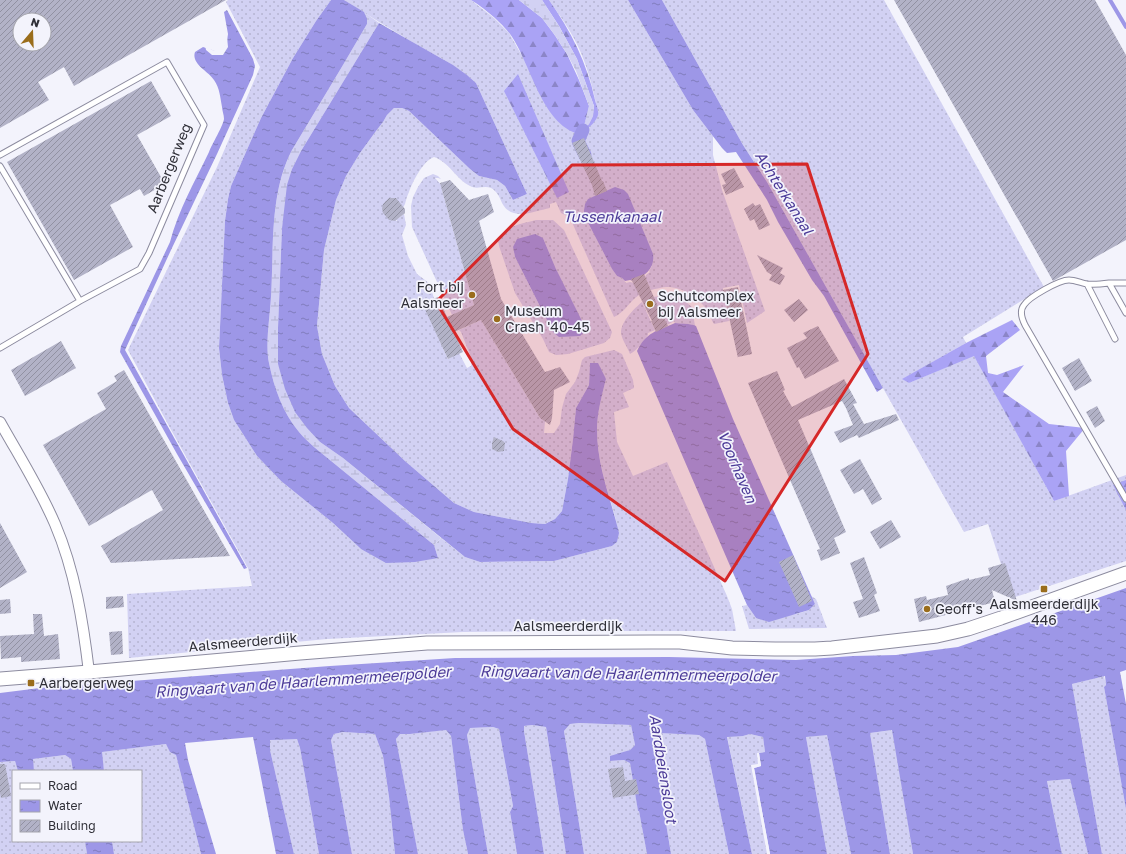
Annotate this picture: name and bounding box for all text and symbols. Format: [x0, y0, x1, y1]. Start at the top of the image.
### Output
north arrow [12, 12, 52, 52]
text: N [29, 15, 41, 30]
street label: Aarbergerweg [143, 120, 194, 215]
water label: Achterkanaal [752, 147, 818, 239]
water label: Tussenkanaal [563, 207, 663, 225]
place label: Fort bij Aalsmeer [401, 278, 465, 311]
place label: Schutcomplex bij Aalsmeer [658, 287, 754, 320]
marker: Fort bij Aalsmeer [467, 290, 477, 300]
marker: Schutcomplex bij Aalsmeer [645, 299, 655, 309]
place label: Museum Crash '40-45 [505, 302, 590, 335]
marker: Museum Crash '40-45 [492, 314, 502, 324]
water label: Voorhaven [715, 428, 761, 506]
marker: Aalsmeerderdijk 446 [1039, 584, 1049, 594]
place label: Aalsmeerderdijk 446 [989, 595, 1099, 628]
place label: Geoff's [935, 600, 983, 617]
marker: Geoff's [922, 604, 932, 614]
street label: Aalsmeerderdijk [513, 617, 623, 634]
street label: Aalsmeerderdijk [188, 628, 298, 655]
water label: Ringvaart van de Haarlemmermeerpolder [480, 661, 778, 686]
water label: Ringvaart van de Haarlemmermeerpolder [154, 662, 454, 701]
place label: Aarbergerweg [39, 674, 134, 691]
marker: Aarbergerweg [26, 678, 36, 688]
water label: Aardbeiensloot [647, 713, 682, 827]
legend [12, 770, 142, 842]
text: Road [48, 778, 77, 793]
text: Water [48, 798, 82, 813]
text: Building [48, 818, 96, 833]

